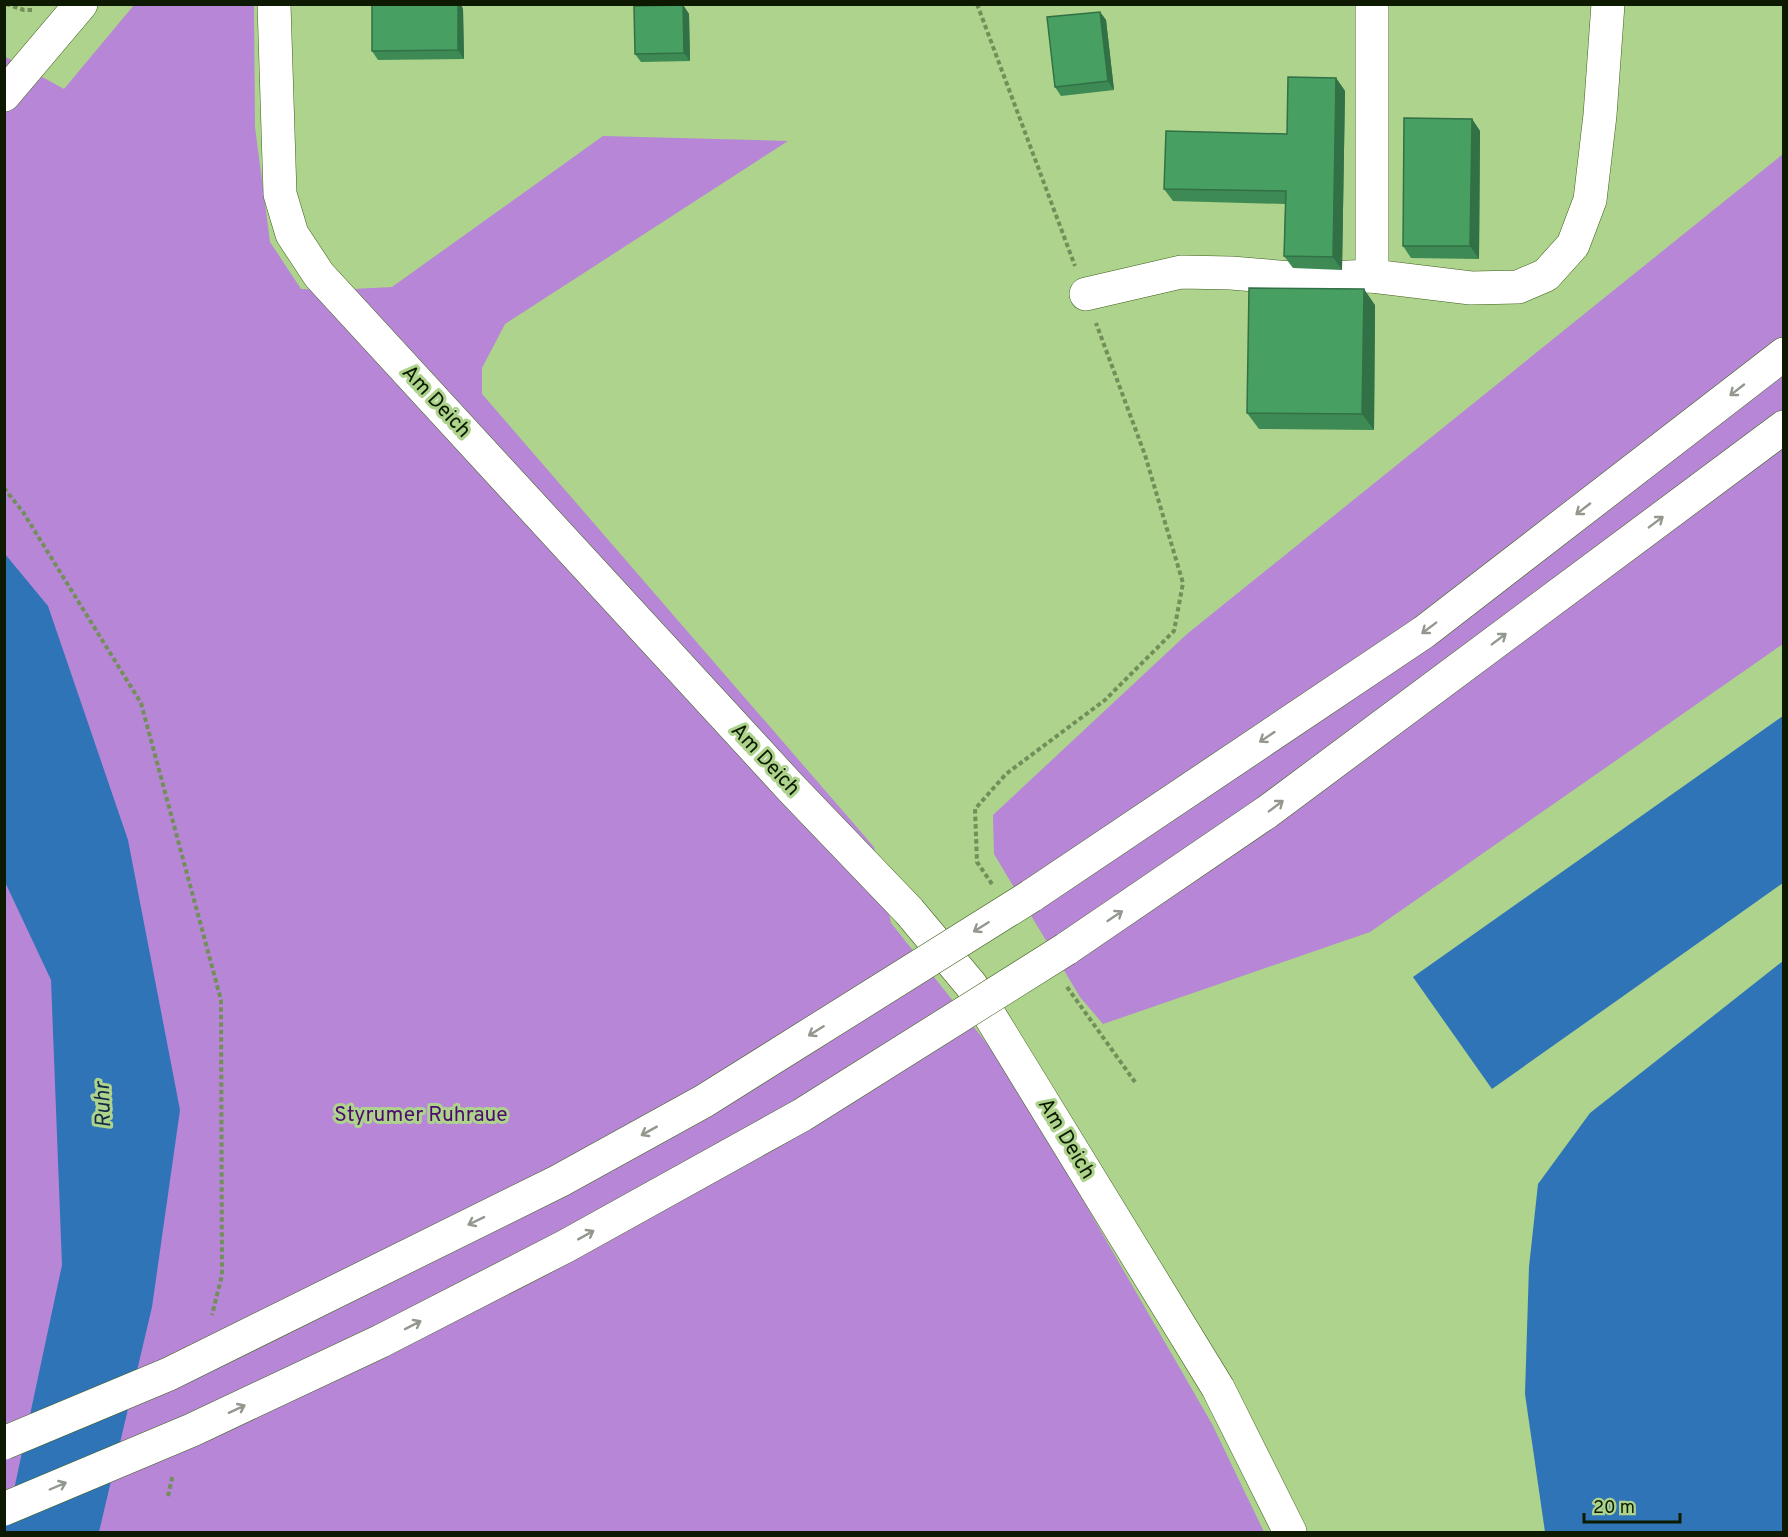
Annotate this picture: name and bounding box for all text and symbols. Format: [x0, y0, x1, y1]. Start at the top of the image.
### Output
street label: Am Deich [395, 360, 477, 444]
one-way arrow [1730, 383, 1746, 396]
one-way arrow [1575, 502, 1591, 515]
one-way arrow [1647, 516, 1663, 529]
one-way arrow [1421, 622, 1437, 634]
one-way arrow [1491, 633, 1507, 645]
street label: Am Deich [724, 718, 806, 802]
one-way arrow [1259, 731, 1276, 743]
one-way arrow [1267, 800, 1283, 812]
one-way arrow [1106, 910, 1122, 922]
one-way arrow [973, 921, 990, 934]
one-way arrow [808, 1025, 825, 1037]
water label: Ruhr [90, 1080, 118, 1128]
street label: Am Deich [1031, 1093, 1101, 1185]
park label: Styrumer Ruhraue [334, 1102, 508, 1129]
one-way arrow [641, 1125, 658, 1137]
one-way arrow [468, 1216, 486, 1228]
one-way arrow [577, 1229, 594, 1241]
one-way arrow [404, 1318, 422, 1330]
one-way arrow [228, 1402, 246, 1414]
one-way arrow [49, 1480, 67, 1491]
scale bar [1584, 1486, 1680, 1524]
text: 20 m [1593, 1497, 1635, 1520]

